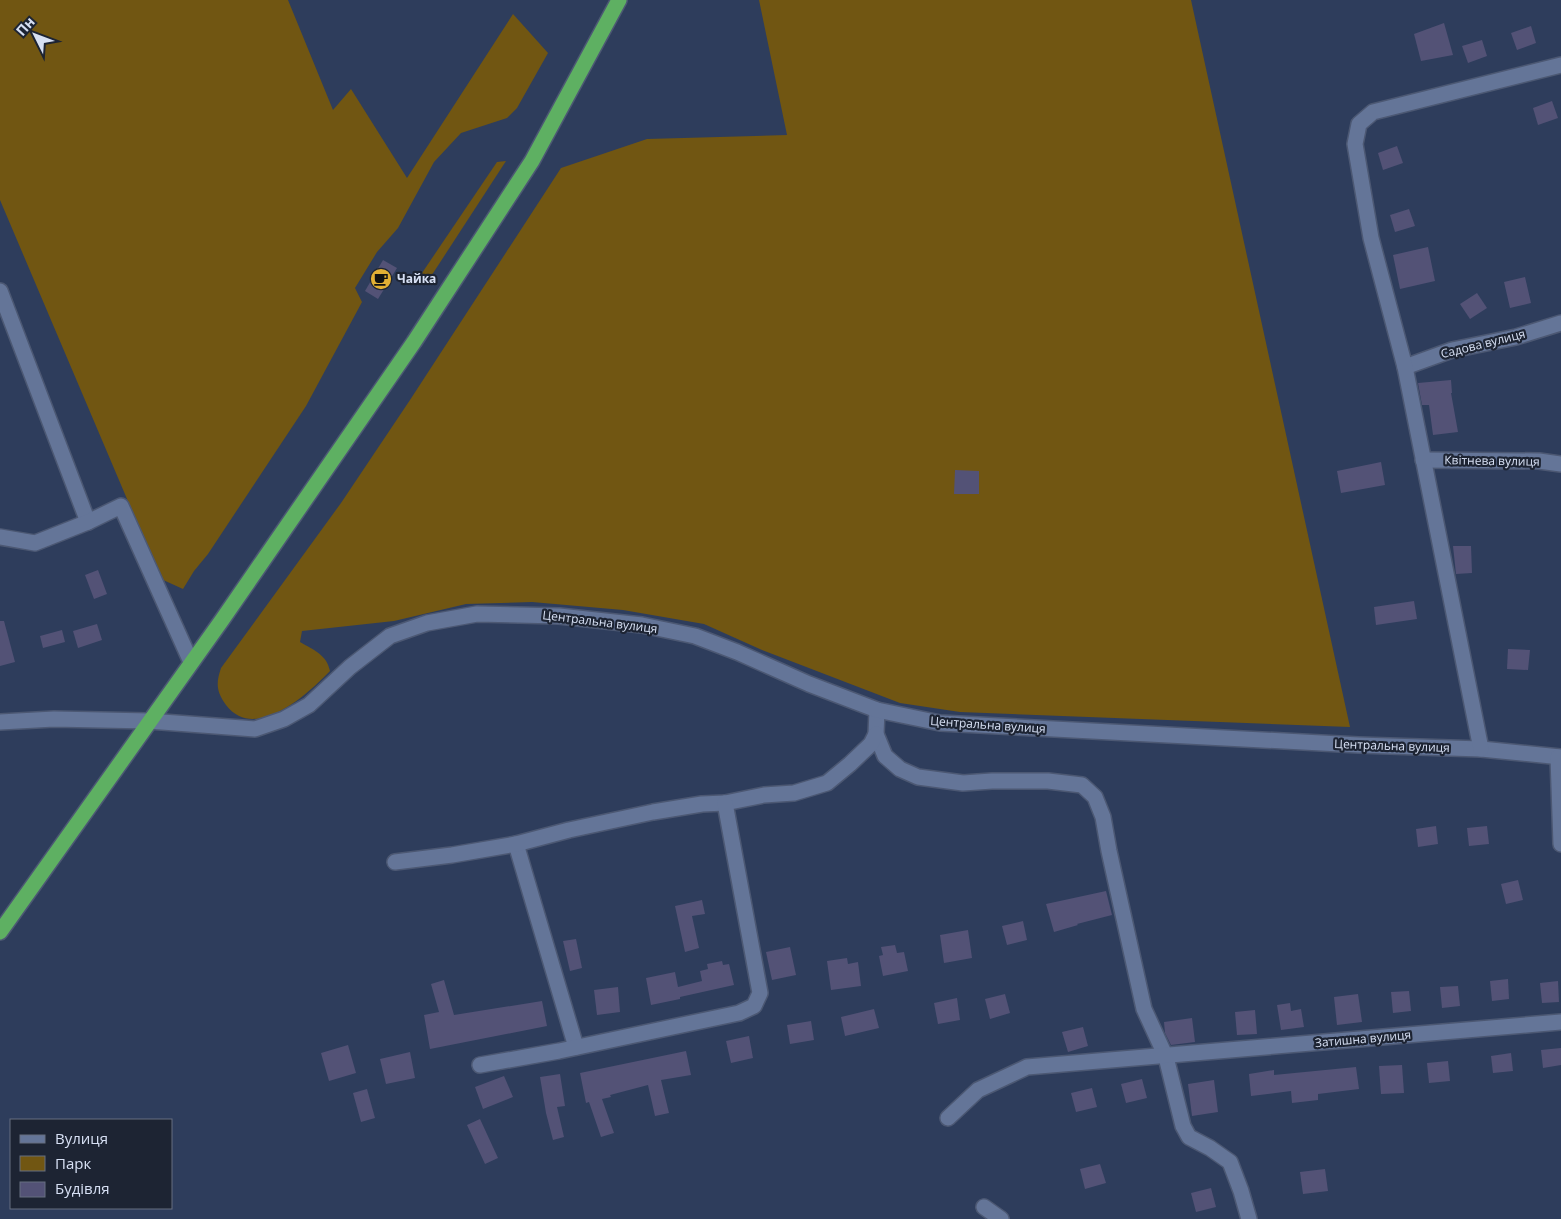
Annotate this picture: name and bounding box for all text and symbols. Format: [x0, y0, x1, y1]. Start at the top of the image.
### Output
north arrow [10, 10, 60, 60]
text: Пн [11, 12, 39, 40]
cafe icon: Чайка [369, 267, 393, 291]
place label: Чайка [397, 270, 436, 287]
street label: Садова вулиця [1439, 325, 1527, 362]
street label: Квітнева вулиця [1444, 451, 1540, 470]
street label: Центральна вулиця [542, 606, 659, 637]
street label: Центральна вулиця [930, 712, 1046, 737]
street label: Центральна вулиця [1334, 735, 1450, 756]
street label: Затишна вулиця [1314, 1026, 1412, 1051]
legend [10, 1119, 172, 1209]
text: Вулиця [55, 1128, 108, 1148]
text: Парк [55, 1153, 91, 1173]
text: Будівля [55, 1178, 110, 1198]

